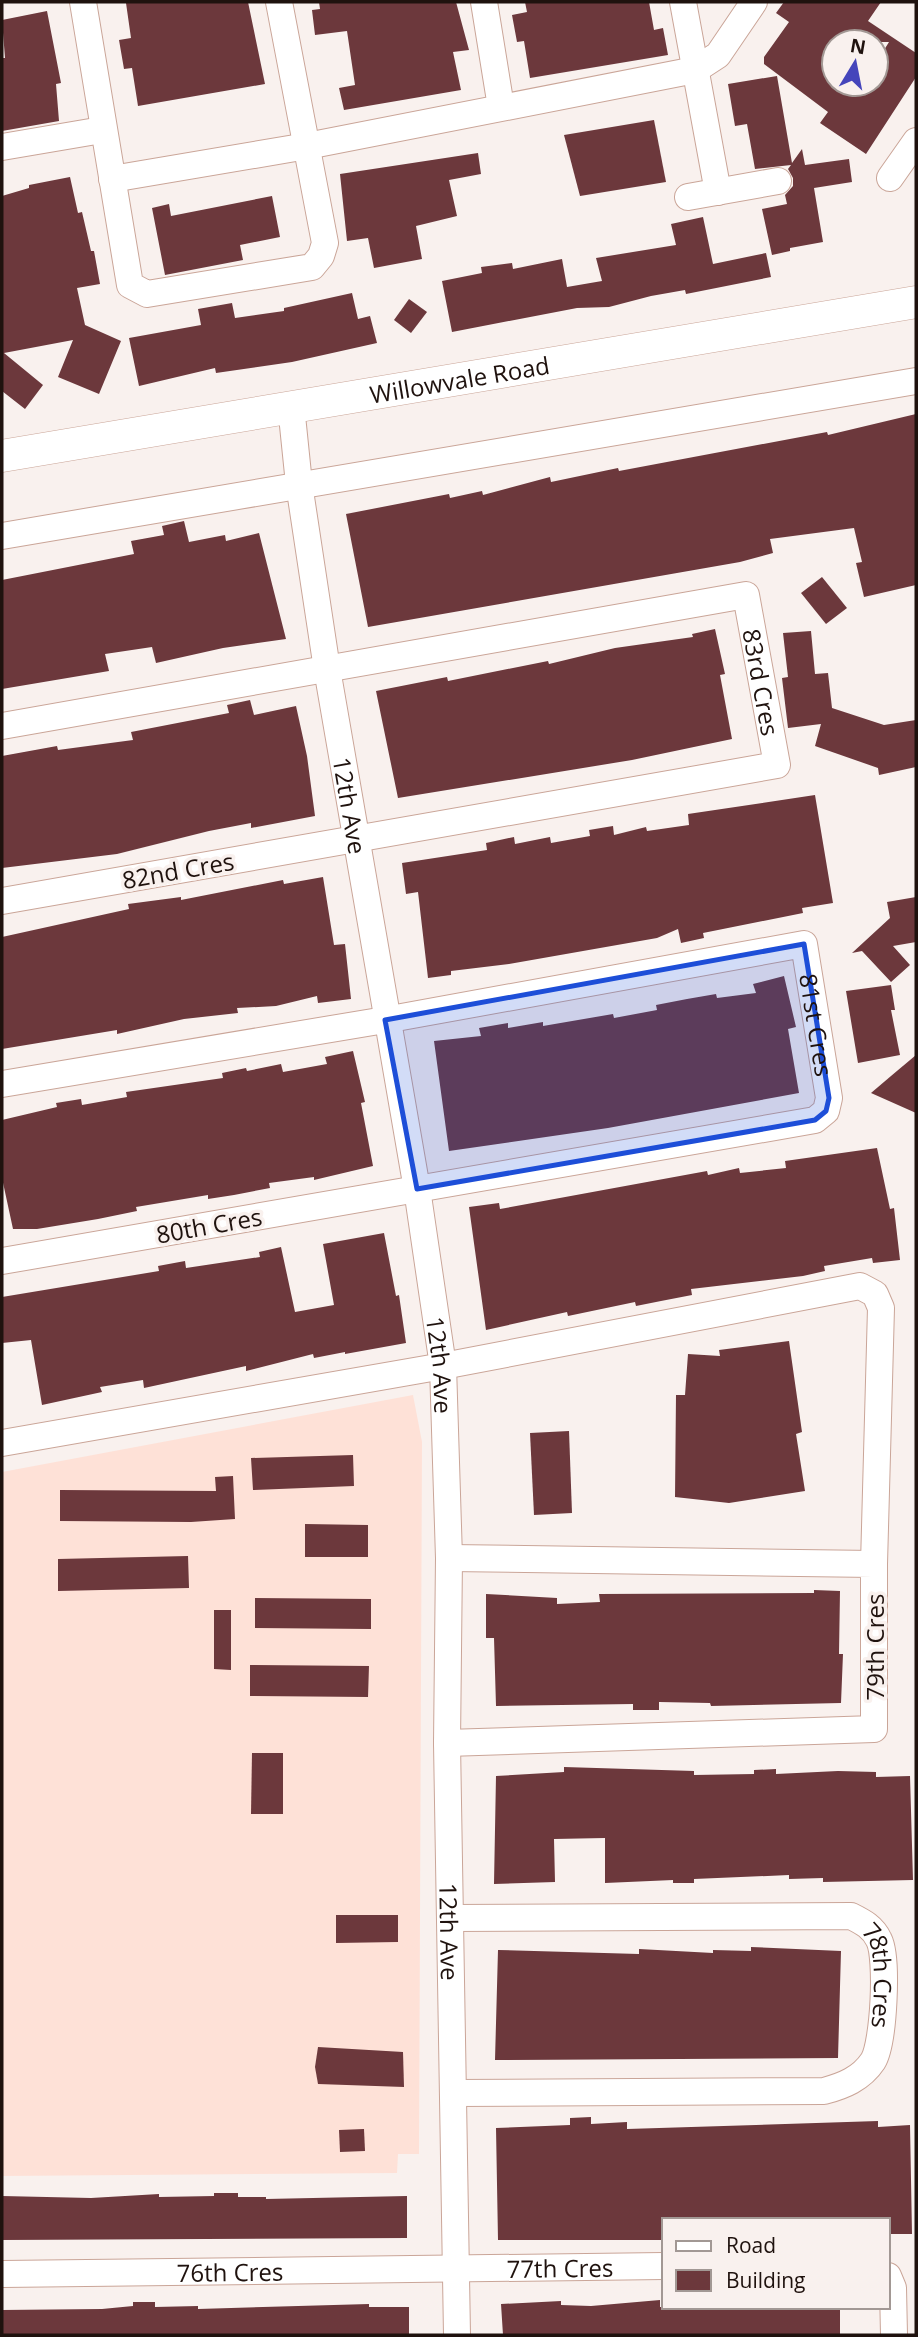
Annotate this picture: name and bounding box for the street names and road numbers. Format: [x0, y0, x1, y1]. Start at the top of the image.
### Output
street label: Willowvale Road [367, 348, 552, 410]
street label: 83rd Cres [736, 626, 788, 738]
street label: 12th Ave [326, 755, 375, 856]
street label: 82nd Cres [120, 844, 236, 896]
street label: 81st Cres [793, 971, 842, 1079]
street label: 80th Cres [154, 1199, 264, 1251]
street label: 12th Ave [419, 1314, 461, 1414]
street label: 79th Cres [858, 1594, 891, 1700]
street label: 12th Ave [433, 1883, 468, 1981]
street label: 78th Cres [856, 1914, 901, 2030]
street label: 77th Cres [506, 2250, 614, 2284]
street label: 76th Cres [176, 2254, 284, 2288]

